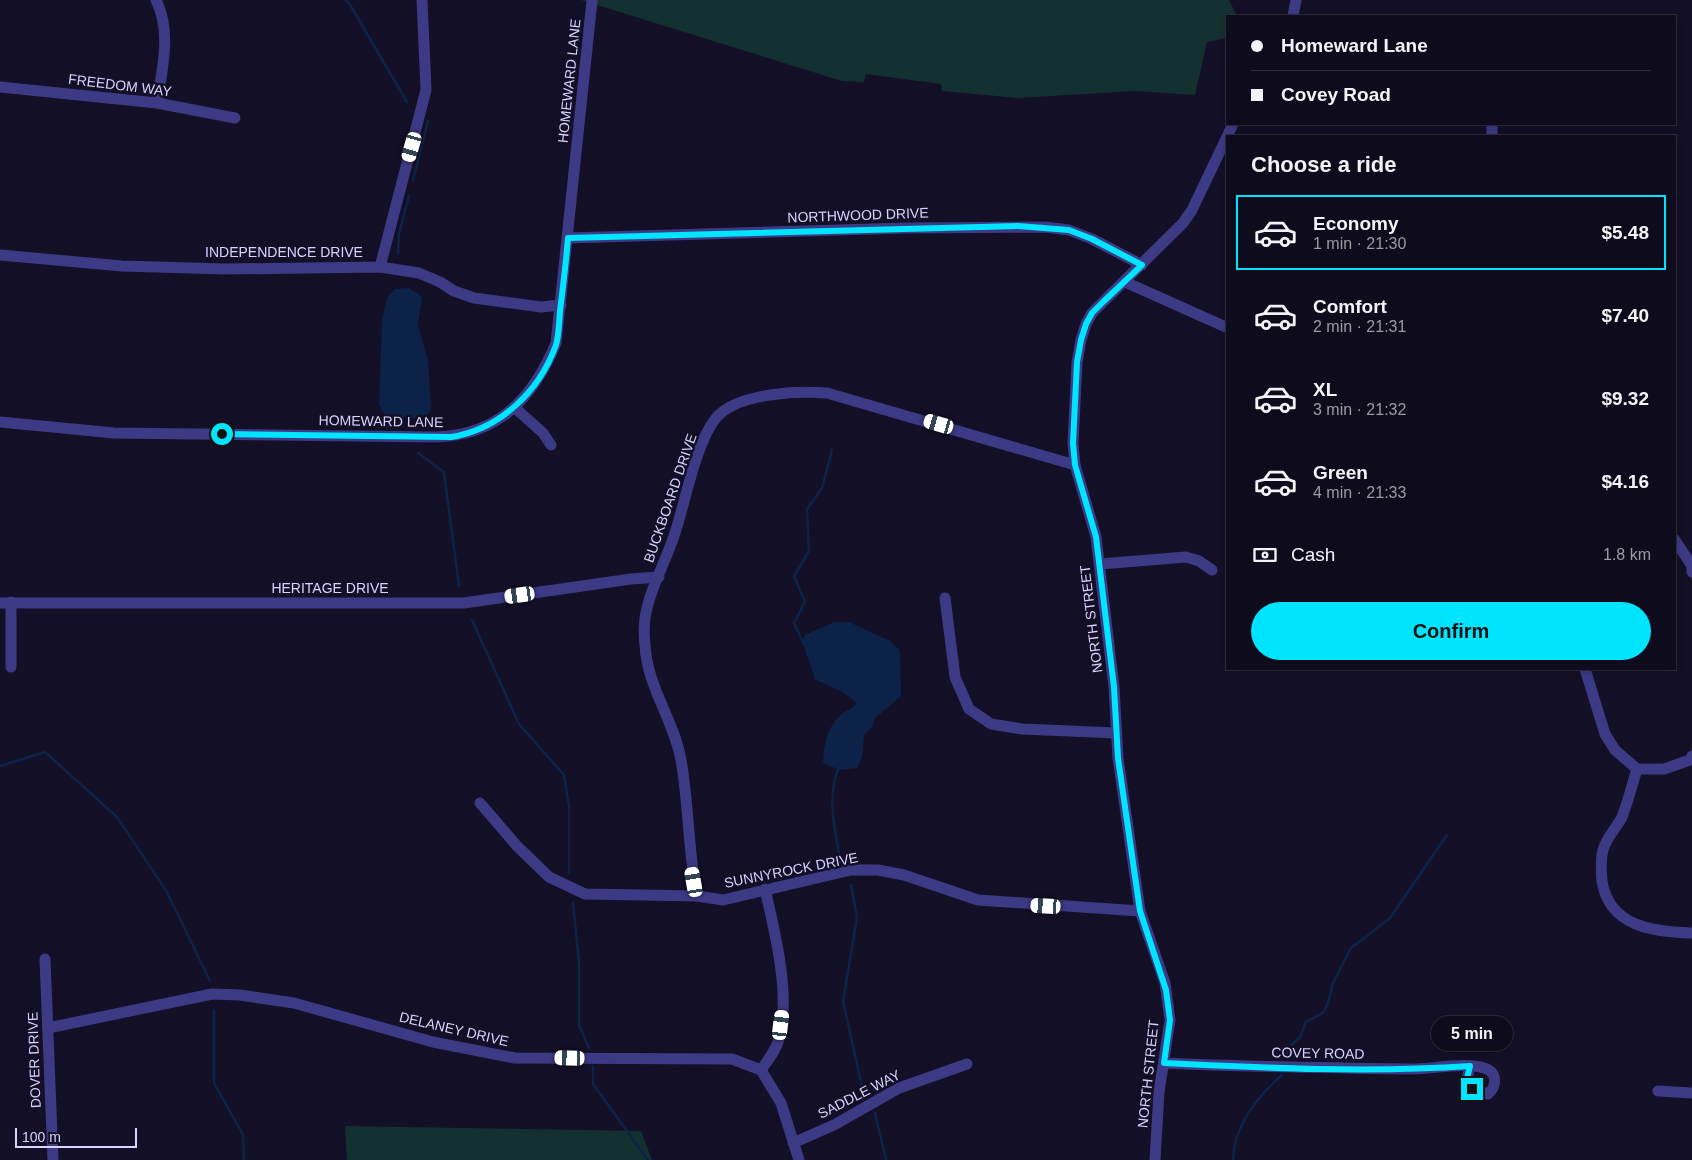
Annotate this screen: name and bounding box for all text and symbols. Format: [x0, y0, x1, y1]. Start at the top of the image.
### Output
street label: HOMEWARD LANE [555, 18, 583, 144]
text: Homeward Lane [1281, 35, 1428, 56]
street label: FREEDOM WAY [67, 71, 173, 99]
text: Covey Road [1281, 84, 1391, 105]
car [400, 131, 423, 163]
text: Choose a ride [1251, 152, 1396, 177]
street label: NORTHWOOD DRIVE [787, 205, 929, 225]
icon: car [1253, 210, 1298, 255]
text: Economy [1313, 213, 1399, 234]
text: $5.48 [1601, 222, 1649, 243]
text: 1 min · 21:30 [1313, 235, 1406, 252]
street label: INDEPENDENCE DRIVE [205, 244, 363, 260]
icon: car [1253, 293, 1298, 338]
text: Comfort [1313, 296, 1387, 317]
text: $7.40 [1601, 305, 1649, 326]
text: 2 min · 21:31 [1313, 318, 1406, 335]
icon: car [1253, 376, 1298, 421]
text: XL [1313, 379, 1337, 400]
text: $9.32 [1601, 388, 1649, 409]
text: 3 min · 21:32 [1313, 401, 1406, 418]
street label: HOMEWARD LANE [319, 412, 443, 430]
car [922, 413, 955, 435]
route start [211, 423, 233, 445]
street label: BUCKBOARD DRIVE [640, 431, 700, 565]
icon: car [1253, 459, 1298, 504]
text: Green [1313, 462, 1368, 483]
text: $4.16 [1601, 471, 1649, 492]
text: 4 min · 21:33 [1313, 484, 1406, 501]
icon: cash [1251, 541, 1279, 569]
text: Cash [1291, 544, 1335, 565]
text: 1.8 km [1603, 546, 1651, 563]
street label: NORTH STREET [1076, 564, 1106, 674]
street label: HERITAGE DRIVE [271, 580, 389, 596]
car [504, 585, 535, 605]
button: Confirm [1251, 602, 1651, 660]
street label: SUNNYROCK DRIVE [723, 849, 859, 891]
car [684, 866, 703, 898]
car [1030, 898, 1061, 914]
street label: DELANEY DRIVE [398, 1009, 510, 1049]
car [771, 1009, 790, 1041]
street label: DOVER DRIVE [24, 1012, 44, 1108]
callout: 5 min [1431, 1016, 1513, 1052]
street label: NORTH STREET [1134, 1019, 1162, 1129]
text: 5 min [1451, 1025, 1493, 1042]
street label: COVEY ROAD [1271, 1044, 1365, 1062]
car [554, 1050, 585, 1066]
street label: SADDLE WAY [815, 1066, 903, 1122]
route end [1461, 1078, 1483, 1100]
scale bar [15, 1125, 138, 1148]
text: 100 m [22, 1129, 61, 1145]

